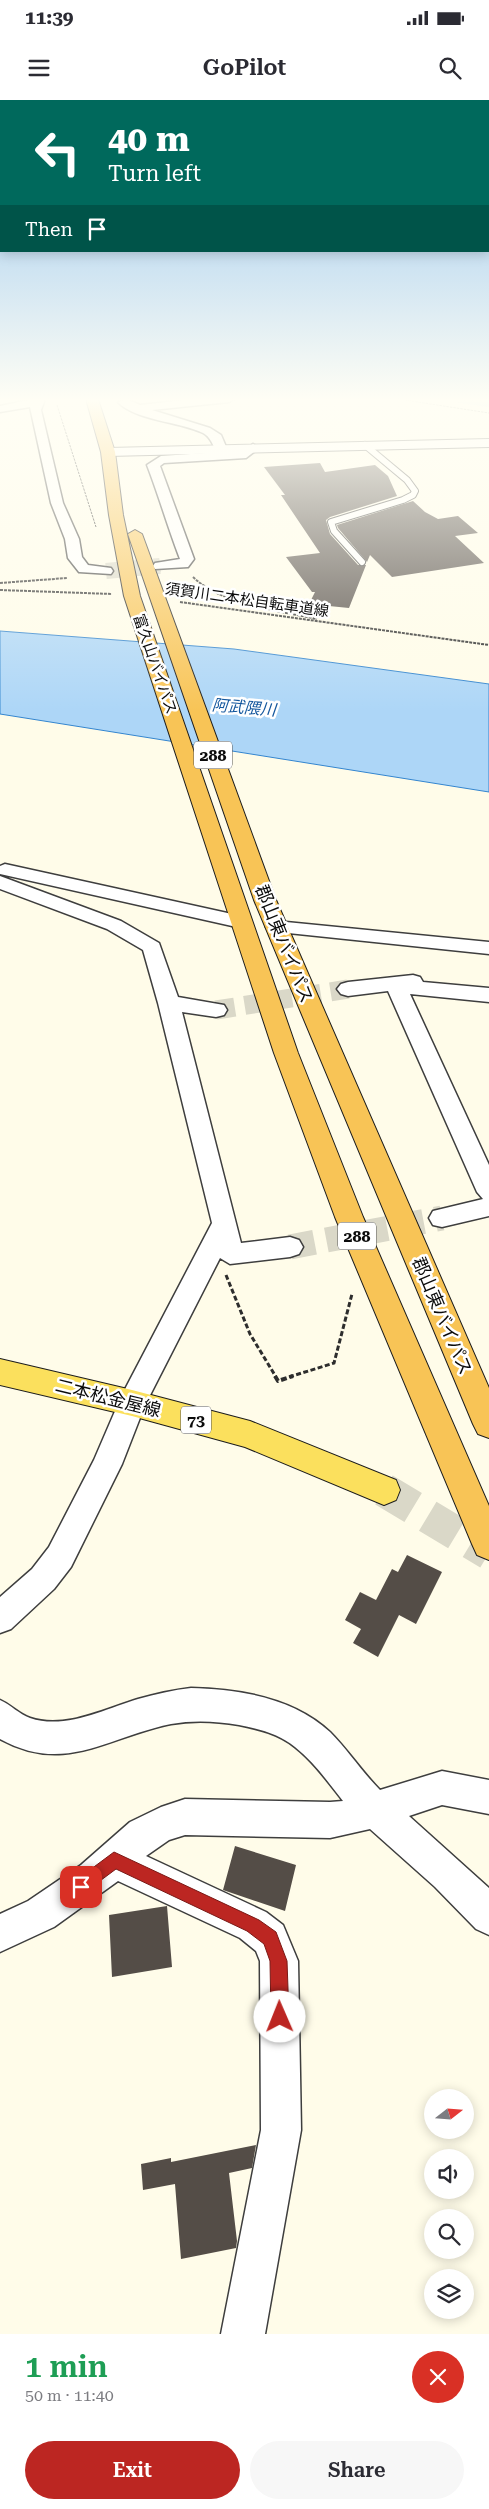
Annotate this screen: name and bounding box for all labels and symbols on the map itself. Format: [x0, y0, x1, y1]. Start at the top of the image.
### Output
street label: 須賀川二本松自転車道線 [164, 580, 330, 620]
street label: 富久山バイパス [129, 612, 181, 716]
water label: 阿武隈川 [211, 695, 279, 720]
road number: 288 [194, 742, 232, 768]
street label: 郡山東バイパス [251, 882, 318, 1006]
road number: 288 [338, 1222, 376, 1250]
street label: 郡山東バイパス [408, 1254, 477, 1378]
street label: 二本松金屋線 [53, 1374, 163, 1421]
road number: 73 [181, 1406, 211, 1434]
pin [60, 1866, 102, 1908]
position arrow [253, 1990, 305, 2042]
north arrow [424, 2089, 474, 2139]

